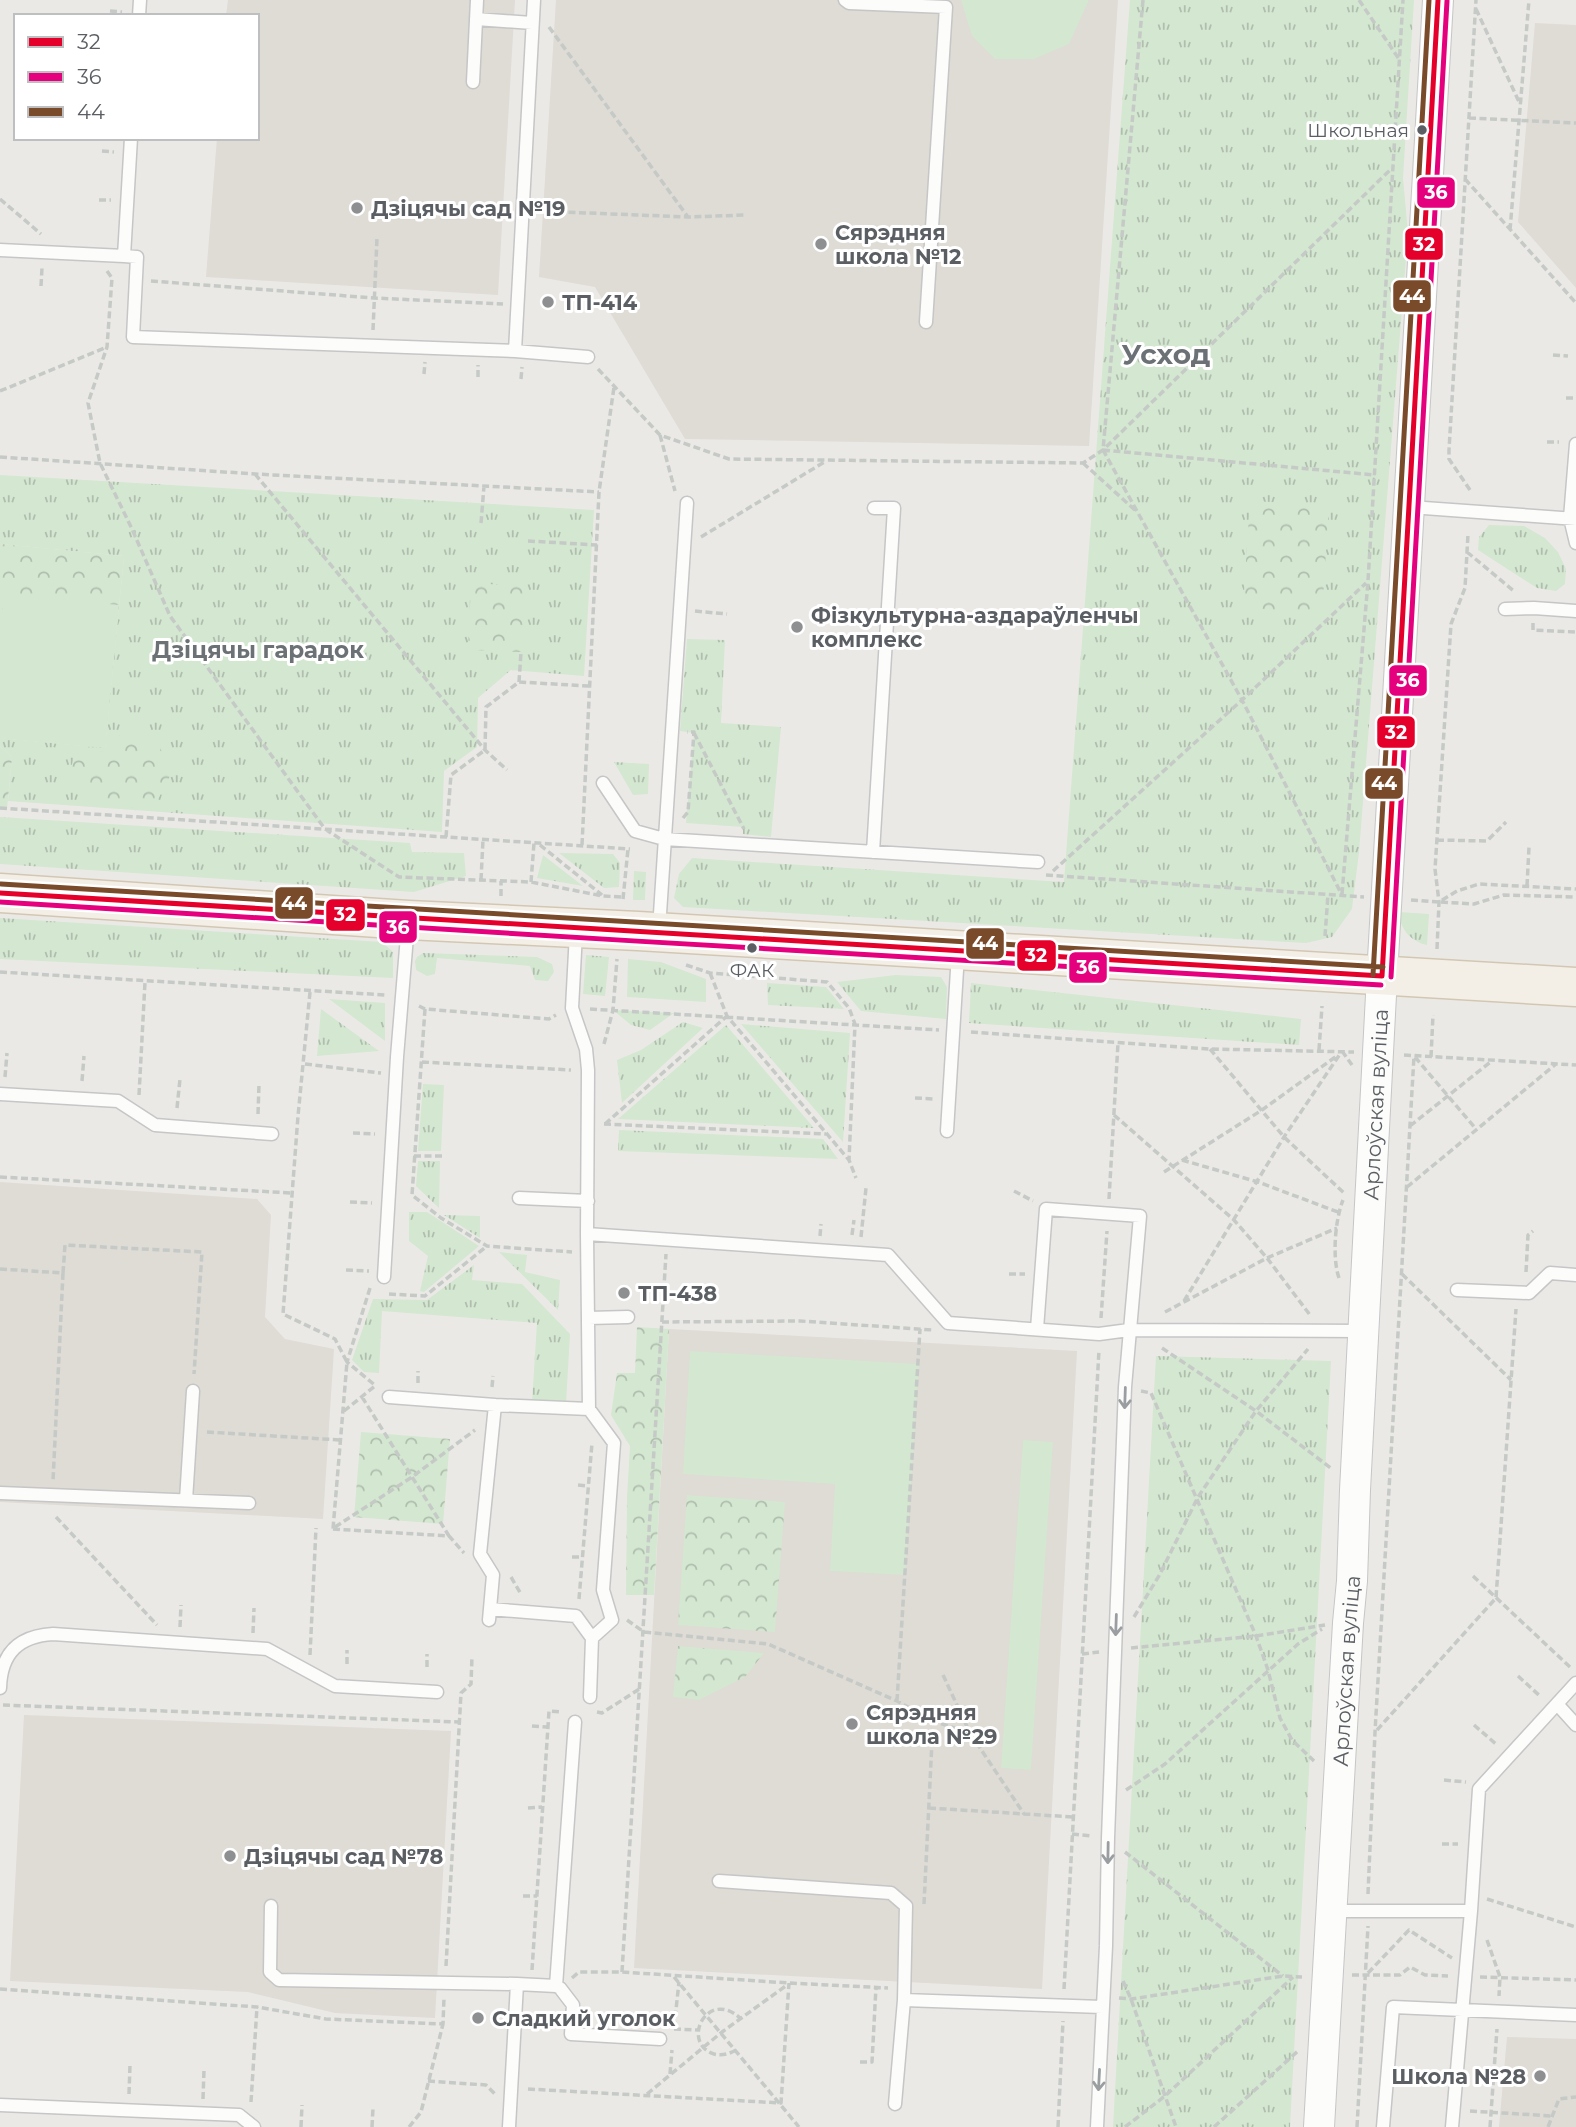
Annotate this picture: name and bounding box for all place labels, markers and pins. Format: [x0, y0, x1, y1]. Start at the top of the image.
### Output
place label: Школьная [1307, 119, 1409, 142]
marker: Школьная [1415, 123, 1429, 137]
place label: Дзіцячы сад №19 [371, 196, 565, 221]
marker: Дзіцячы сад №19 [349, 200, 365, 216]
place label: Сярэдняя школа №12 [835, 220, 961, 269]
marker: Сярэдняя школа №12 [813, 236, 829, 252]
place label: ТП-414 [562, 290, 638, 315]
marker: ТП-414 [540, 294, 556, 310]
place label: Фізкультурна-аздараўленчы комплекс [811, 603, 1139, 652]
marker: Фізкультурна-аздараўленчы комплекс [789, 619, 805, 635]
marker: ФАК [745, 941, 759, 955]
place label: ФАК [730, 959, 774, 982]
place label: ТП-438 [638, 1281, 717, 1306]
marker: ТП-438 [616, 1285, 632, 1301]
place label: Сярэдняя школа №29 [866, 1700, 998, 1749]
marker: Сярэдняя школа №29 [844, 1716, 860, 1732]
place label: Дзіцячы сад №78 [244, 1844, 443, 1869]
marker: Дзіцячы сад №78 [222, 1848, 238, 1864]
place label: Сладкий уголок [492, 2006, 676, 2031]
marker: Сладкий уголок [470, 2010, 486, 2026]
place label: Школа №28 [1391, 2064, 1526, 2089]
marker: Школа №28 [1532, 2068, 1548, 2084]

